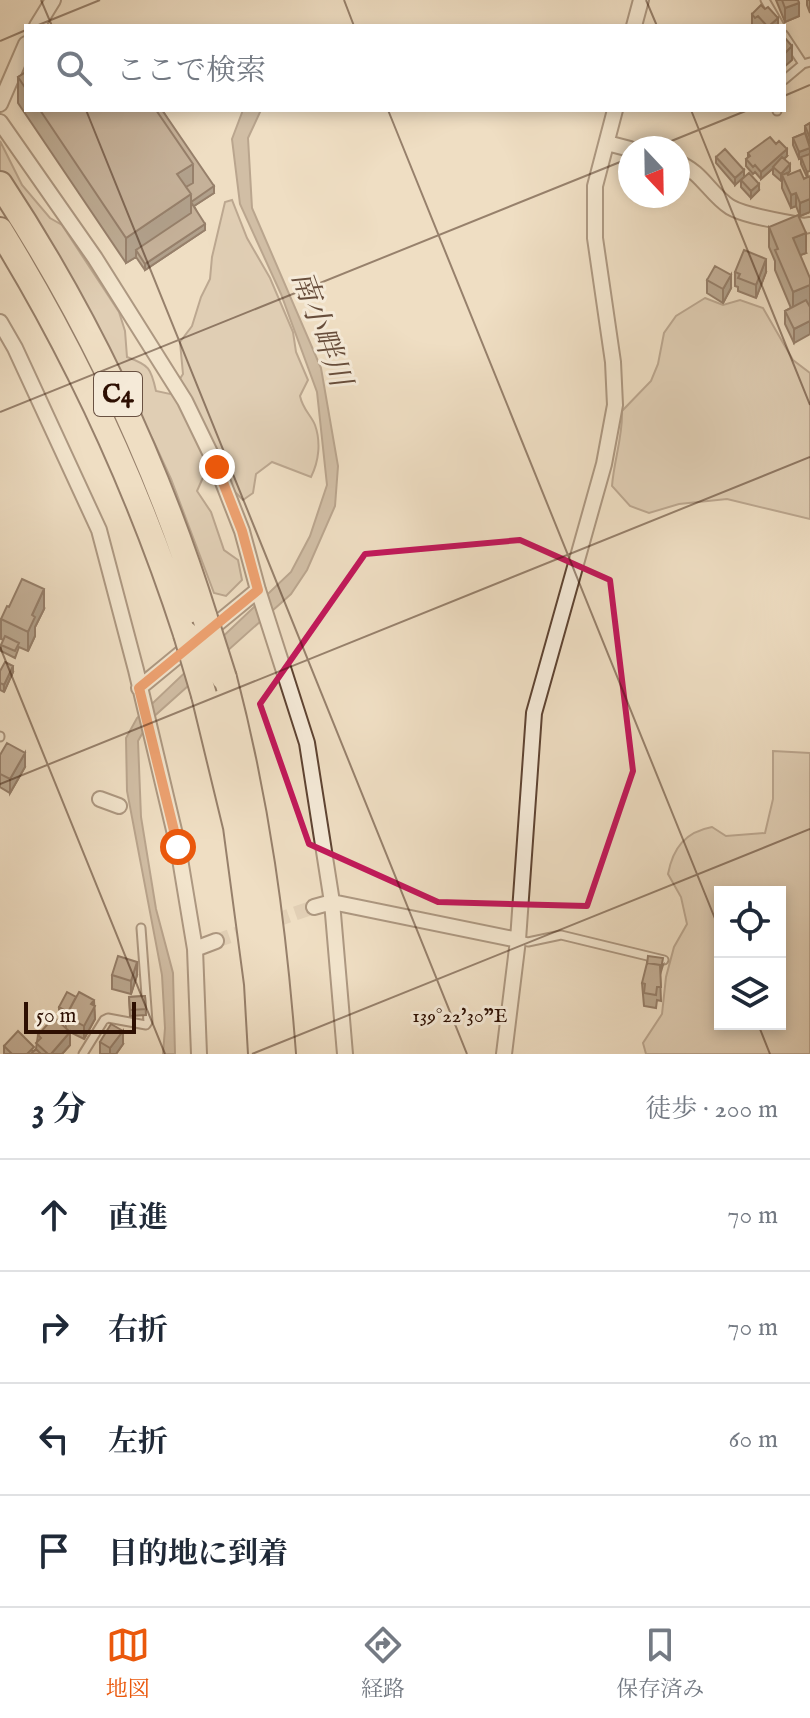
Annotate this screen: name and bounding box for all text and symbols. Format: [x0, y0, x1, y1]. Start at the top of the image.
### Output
search box [24, 24, 786, 112]
icon: search [52, 46, 96, 90]
text: ここで検索 [116, 53, 266, 91]
north arrow [618, 136, 690, 208]
water label: 南小畔川 [282, 266, 359, 395]
road number: C4 [94, 372, 142, 416]
route end [199, 449, 235, 485]
route start [160, 829, 196, 865]
map controls [714, 886, 786, 1030]
button: locate [714, 886, 786, 958]
button: layers [714, 958, 786, 1030]
scale bar [24, 998, 136, 1034]
text: 50 m [36, 1002, 77, 1030]
text: 139°22'30"E [412, 1004, 508, 1029]
text: 3 分 [32, 1089, 86, 1132]
text: 徒歩 · 200 m [645, 1093, 778, 1126]
icon: ahead [32, 1193, 76, 1237]
text: 70 m [727, 1199, 778, 1232]
text: 直進 [108, 1200, 168, 1238]
icon: right [32, 1305, 76, 1349]
text: 70 m [727, 1311, 778, 1344]
text: 右折 [108, 1312, 168, 1350]
icon: left [32, 1417, 76, 1461]
text: 60 m [729, 1423, 778, 1456]
text: 左折 [108, 1424, 168, 1462]
icon: arrive [32, 1529, 76, 1573]
text: 目的地に到着 [108, 1536, 288, 1574]
tab: 地図 [106, 1623, 150, 1704]
tab: 経路 [361, 1623, 405, 1704]
tab: 保存済み [616, 1623, 704, 1704]

